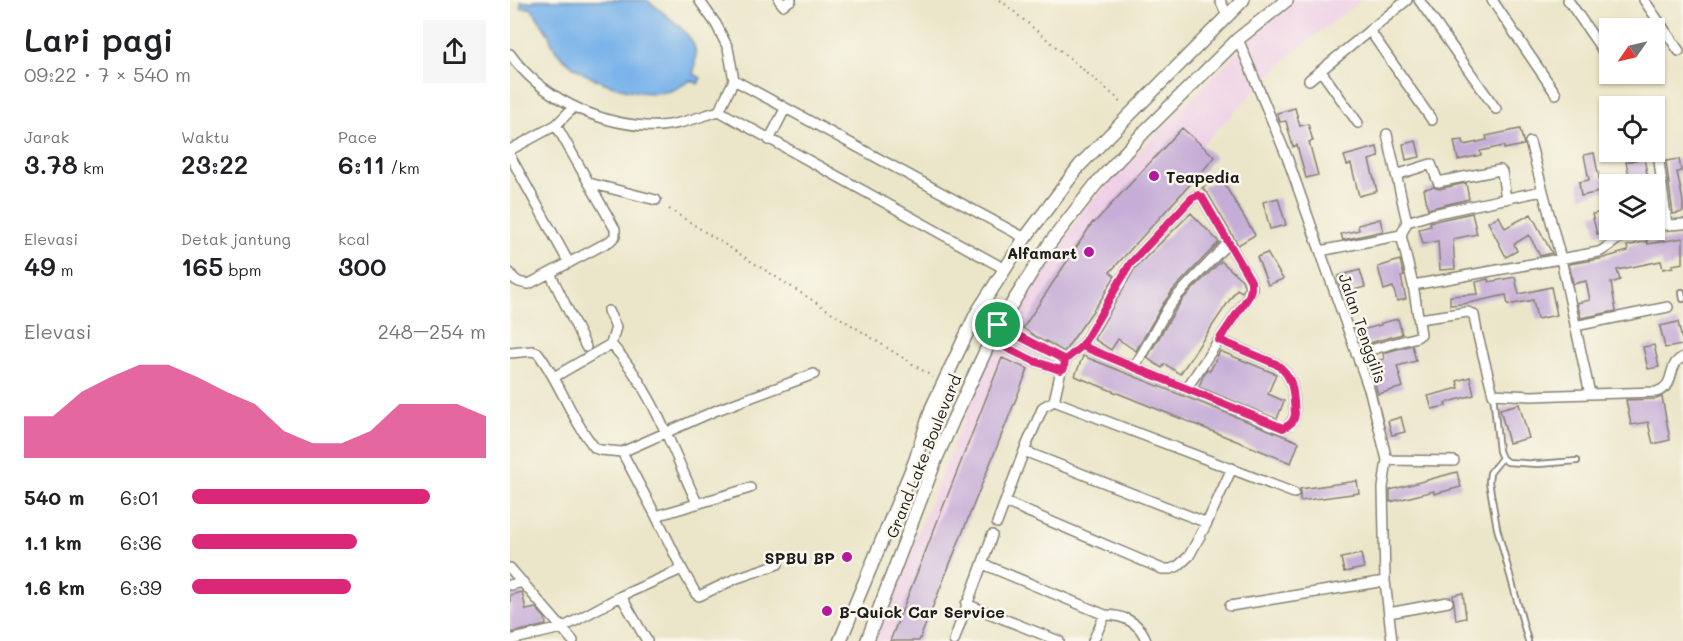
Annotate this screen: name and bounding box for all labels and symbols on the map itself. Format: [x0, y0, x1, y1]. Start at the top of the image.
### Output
north arrow [1599, 18, 1665, 84]
place label: Teapedia [1166, 166, 1240, 187]
marker: Teapedia [1147, 169, 1161, 183]
place label: Alfamart [1007, 242, 1077, 263]
marker: Alfamart [1082, 245, 1096, 259]
street label: Jalan Tenggilis [1334, 270, 1392, 386]
pin [972, 299, 1023, 350]
street label: Grand Lake Boulevard [881, 371, 965, 541]
place label: SPBU BP [765, 547, 835, 568]
marker: SPBU BP [840, 550, 854, 564]
place label: B-Quick Car Service [839, 601, 1005, 622]
marker: B-Quick Car Service [820, 604, 834, 618]

